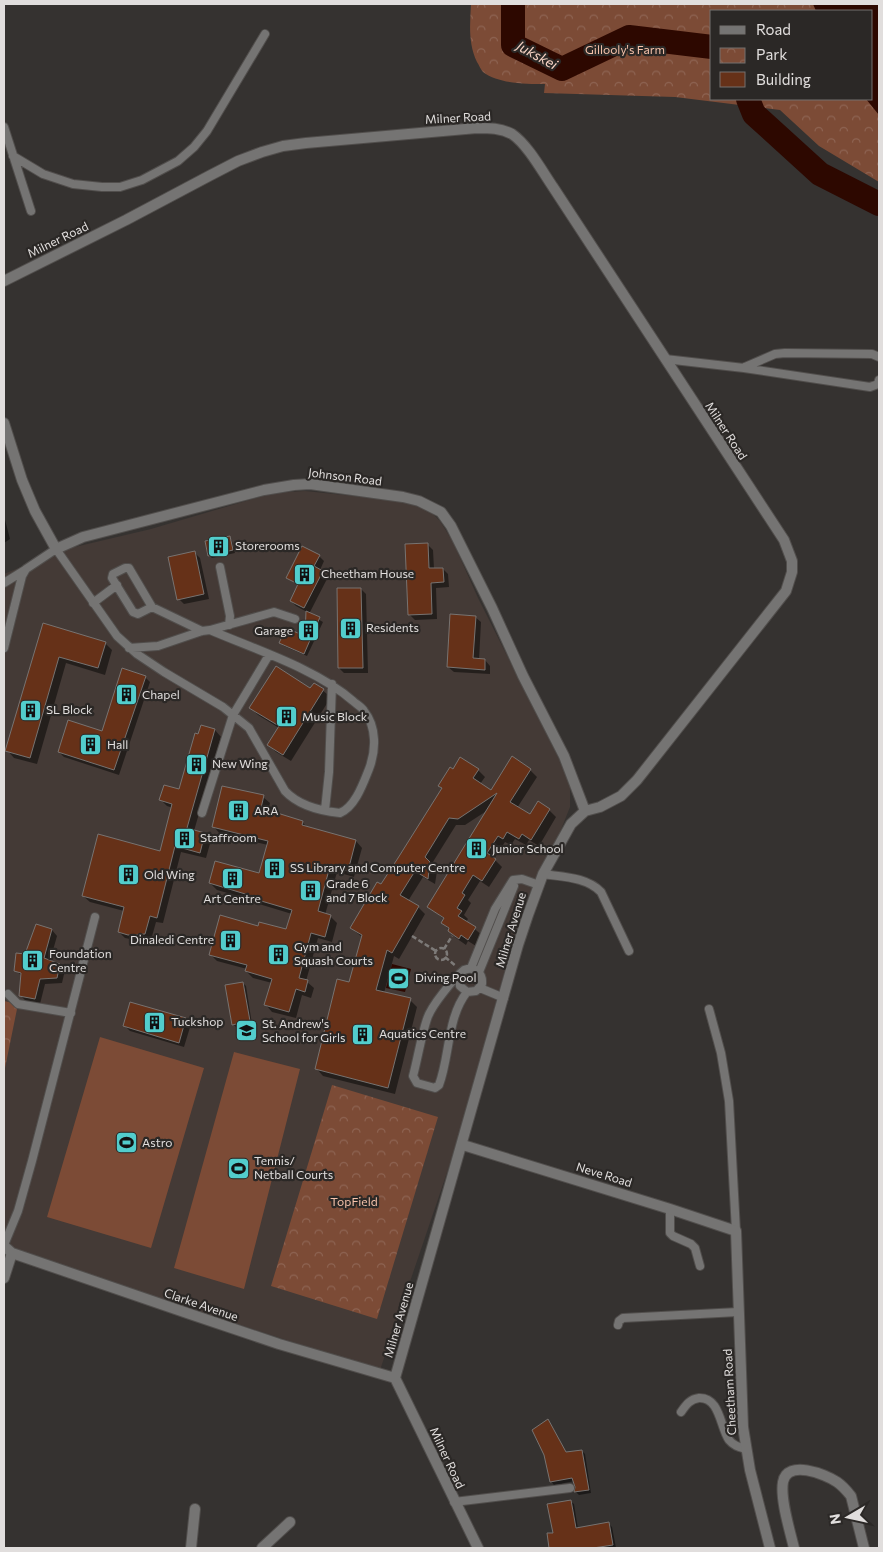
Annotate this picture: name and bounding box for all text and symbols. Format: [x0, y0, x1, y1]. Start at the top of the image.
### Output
legend [710, 10, 873, 100]
text: Road [756, 20, 791, 38]
water label: Jukskei [512, 35, 561, 73]
park label: Gillooly's Farm [585, 42, 665, 56]
text: Park [756, 45, 787, 63]
text: Building [756, 70, 811, 88]
street label: Milner Road [425, 108, 491, 126]
street label: Milner Road [25, 218, 90, 260]
street label: Milner Road [703, 399, 751, 462]
street label: Johnson Road [307, 465, 383, 488]
building icon: Storerooms [207, 534, 231, 558]
place label: Storerooms [235, 538, 300, 552]
building icon: Cheetham House [293, 562, 317, 586]
place label: Cheetham House [321, 566, 414, 580]
building icon: Residents [338, 616, 362, 640]
building icon: Garage [297, 619, 321, 643]
place label: Residents [366, 620, 419, 634]
place label: Garage [254, 623, 293, 637]
building icon: Chapel [114, 683, 138, 707]
place label: Chapel [142, 687, 180, 701]
building icon: SL Block [18, 698, 42, 722]
place label: SL Block [46, 702, 93, 716]
building icon: Music Block [274, 705, 298, 729]
place label: Music Block [302, 709, 368, 723]
building icon: Hall [79, 733, 103, 757]
place label: Hall [107, 737, 128, 751]
building icon: New Wing [184, 752, 208, 776]
place label: New Wing [212, 756, 268, 770]
building icon: ARA [226, 799, 250, 823]
place label: ARA [254, 803, 279, 817]
building icon: Staffroom [172, 826, 196, 850]
place label: Staffroom [200, 830, 257, 844]
building icon: Junior School [464, 837, 488, 861]
place label: Junior School [492, 841, 564, 856]
building icon: SS Library and Computer Centre [262, 856, 286, 880]
place label: SS Library and Computer Centre [290, 860, 465, 874]
building icon: Old Wing [116, 863, 140, 887]
building icon: Art Centre [220, 866, 244, 890]
place label: Old Wing [144, 867, 195, 881]
place label: Grade 6 and 7 Block [326, 876, 388, 904]
building icon: Grade 6 and 7 Block [298, 879, 322, 903]
street label: Milner Avenue [492, 890, 528, 969]
place label: Art Centre [203, 891, 261, 905]
building icon: Dinaledi Centre [218, 928, 242, 952]
place label: Dinaledi Centre [130, 932, 214, 946]
place label: Gym and Squash Courts [294, 939, 373, 967]
building icon: Gym and Squash Courts [266, 942, 290, 966]
place label: Foundation Centre [49, 946, 112, 974]
building icon: Foundation Centre [21, 949, 45, 973]
sports icon: Diving Pool [387, 966, 411, 990]
place label: Diving Pool [415, 970, 477, 984]
building icon: Tuckshop [143, 1010, 167, 1034]
place label: Tuckshop [171, 1014, 223, 1028]
place label: St. Andrew's School for Girls [262, 1016, 345, 1044]
school or university icon: St. Andrew's School for Girls [234, 1019, 258, 1043]
building icon: Aquatics Centre [351, 1022, 375, 1046]
place label: Aquatics Centre [379, 1026, 466, 1040]
sports icon: Astro [114, 1131, 138, 1155]
place label: Astro [142, 1135, 172, 1149]
place label: Tennis/ Netball Courts [254, 1153, 333, 1181]
sports icon: Tennis/ Netball Courts [226, 1156, 250, 1180]
street label: Neve Road [575, 1159, 634, 1189]
park label: TopField [330, 1194, 378, 1208]
street label: Milner Avenue [381, 1280, 416, 1359]
street label: Clarke Avenue [163, 1285, 240, 1323]
street label: Cheetham Road [720, 1348, 738, 1436]
street label: Milner Road [428, 1425, 468, 1490]
north arrow [823, 1492, 873, 1542]
text: N [825, 1513, 844, 1526]

